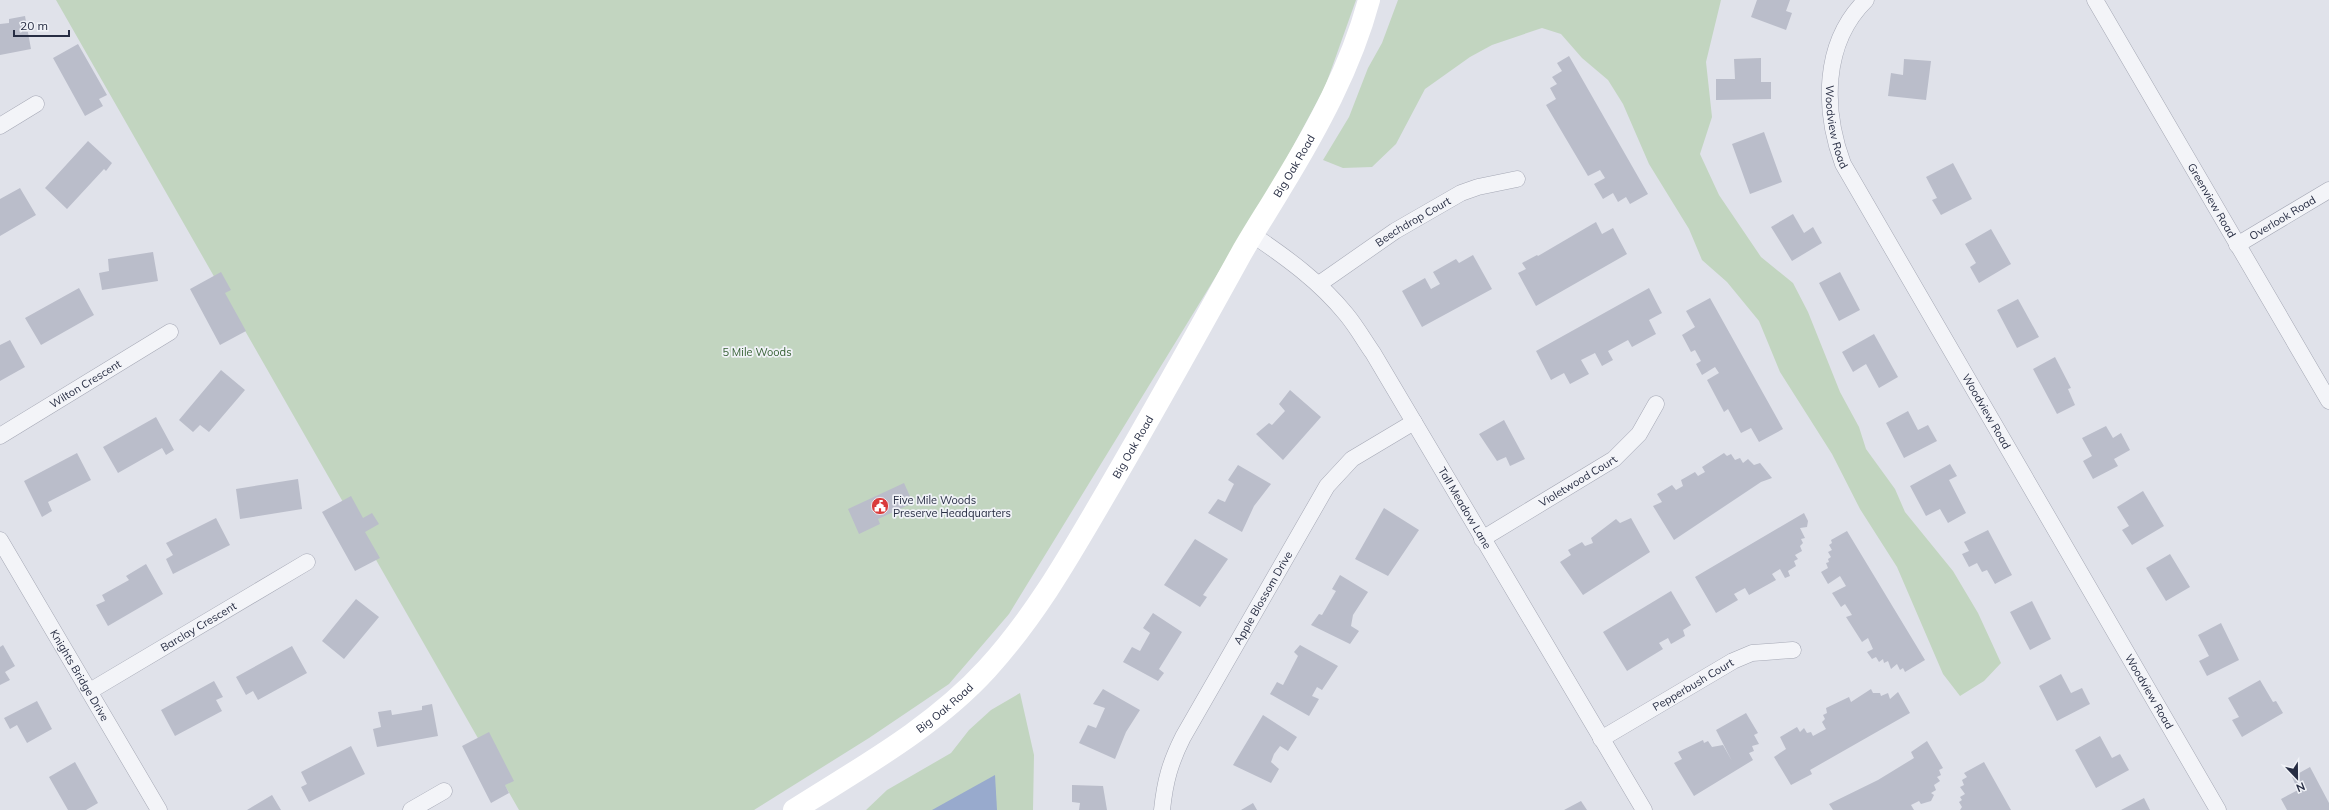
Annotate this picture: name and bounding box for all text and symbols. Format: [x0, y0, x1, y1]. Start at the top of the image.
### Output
scale bar [14, 12, 69, 38]
text: 20 m [20, 18, 48, 33]
street label: Woodview Road [1823, 85, 1851, 171]
street label: Big Oak Road [1270, 132, 1318, 200]
street label: Greenview Road [2185, 160, 2239, 240]
street label: Beechdrop Court [1373, 193, 1453, 250]
street label: Overlook Road [2247, 193, 2318, 243]
park label: 5 Mile Woods [722, 345, 792, 359]
street label: Wilton Crescent [47, 357, 124, 411]
street label: Woodview Road [1959, 371, 2014, 451]
street label: Big Oak Road [1109, 413, 1156, 481]
street label: Violetwood Court [1536, 453, 1620, 510]
street label: Tall Meadow Lane [1435, 464, 1495, 551]
place label: Five Mile Woods Preserve Headquarters [893, 493, 1011, 520]
public building icon: Five Mile Woods Preserve Headquarters [870, 496, 890, 516]
street label: Apple Blossom Drive [1231, 548, 1295, 647]
street label: Barclay Crescent [158, 599, 239, 655]
street label: Knights Bridge Drive [47, 627, 112, 724]
street label: Woodview Road [2122, 651, 2176, 732]
street label: Pepperbush Court [1650, 655, 1736, 714]
street label: Big Oak Road [913, 680, 976, 736]
north arrow [2277, 758, 2317, 798]
text: N [2294, 779, 2307, 795]

